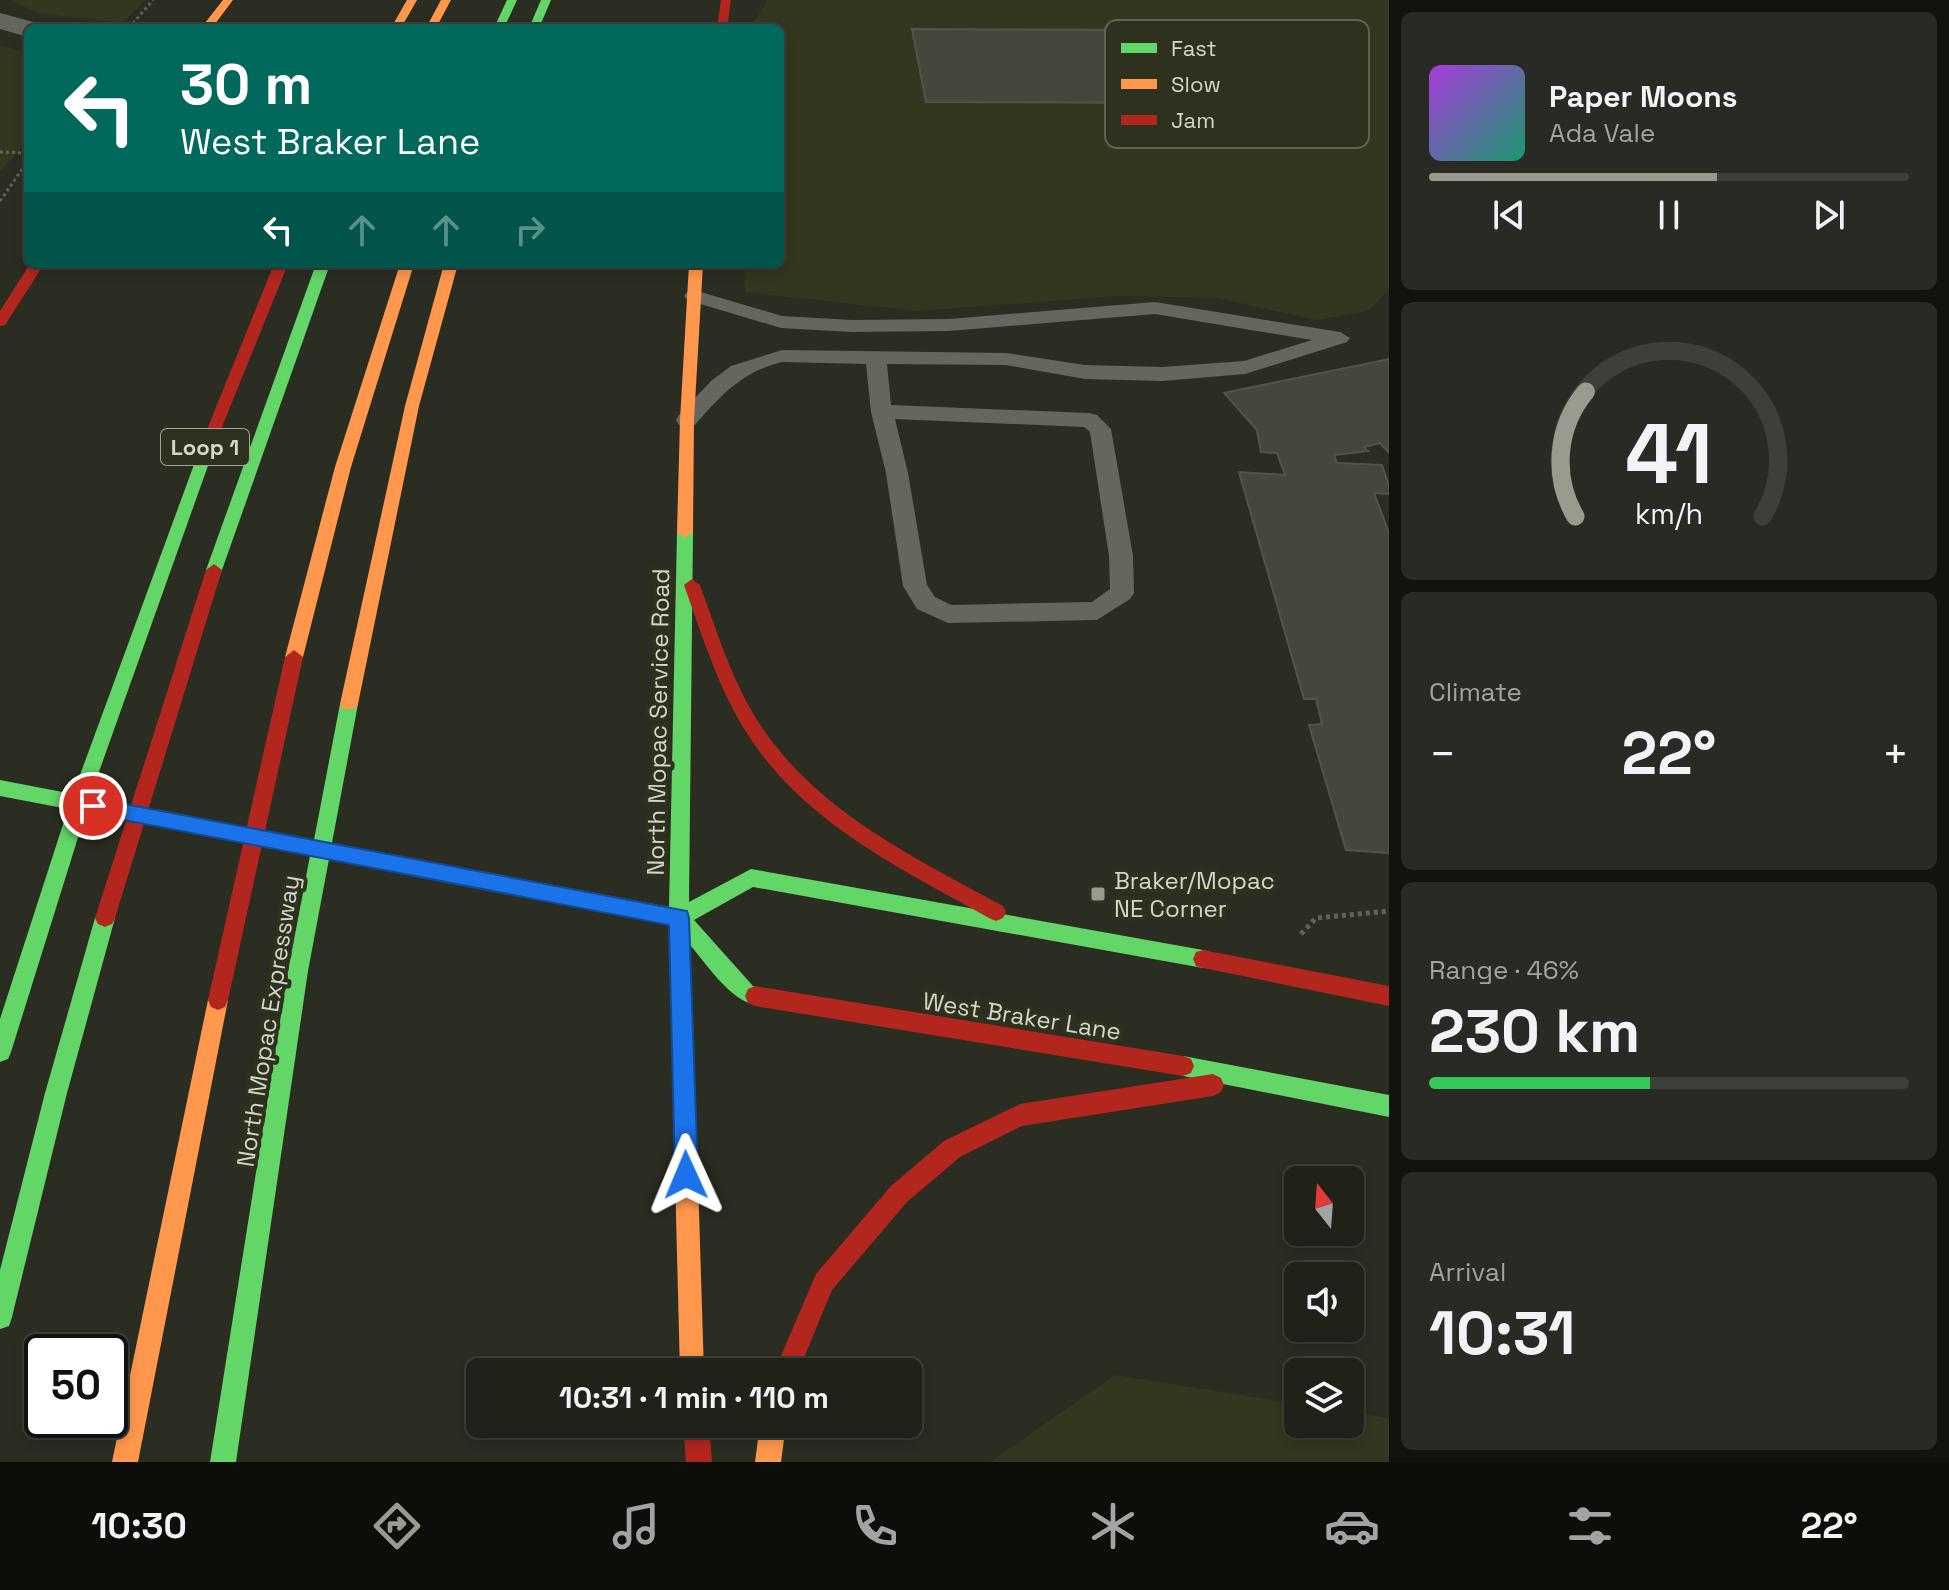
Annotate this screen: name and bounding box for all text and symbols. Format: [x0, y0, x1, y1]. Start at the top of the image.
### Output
legend [1105, 20, 1369, 148]
text: Fast [1171, 34, 1217, 62]
text: 30 m [180, 49, 312, 120]
icon: left [48, 56, 152, 160]
text: Slow [1171, 70, 1221, 98]
text: Paper Moons [1549, 77, 1738, 116]
text: Jam [1171, 106, 1215, 134]
text: Ada Vale [1549, 116, 1655, 150]
text: West Braker Lane [180, 119, 480, 165]
icon: previous [1487, 193, 1531, 237]
icon: pause [1647, 193, 1691, 237]
icon: next [1807, 193, 1851, 237]
icon: left [256, 208, 300, 252]
icon: ahead [340, 208, 384, 252]
icon: ahead [424, 208, 468, 252]
icon: right [508, 208, 552, 252]
text: 41 [1625, 401, 1713, 507]
road number: Loop 1 [161, 429, 249, 465]
text: km/h [1635, 496, 1703, 532]
street label: North Mopac Service Road [640, 568, 676, 876]
text: Climate [1429, 675, 1522, 709]
text: 22° [1622, 715, 1716, 792]
text: − [1429, 726, 1456, 782]
text: + [1882, 726, 1909, 782]
pin [59, 772, 127, 840]
icon: arrive [71, 784, 115, 828]
place label: Braker/Mopac NE Corner [1114, 865, 1275, 924]
street label: North Mopac Expressway [230, 873, 306, 1169]
marker: Braker/Mopac NE Corner [1089, 885, 1107, 903]
text: Range · 46% [1429, 953, 1579, 987]
street label: West Braker Lane [921, 985, 1123, 1047]
text: 230 km [1429, 993, 1640, 1070]
position arrow [644, 1133, 728, 1217]
north arrow [1284, 1166, 1364, 1246]
map controls [1284, 1166, 1364, 1438]
text: Arrival [1429, 1255, 1506, 1289]
button: sound [1284, 1262, 1364, 1342]
text: 10:31 [1429, 1295, 1575, 1372]
speed limit sign: 50 [24, 1334, 128, 1438]
button: layers [1284, 1358, 1364, 1438]
text: 10:31 · 1 min · 110 m [559, 1378, 829, 1417]
icon: directions [369, 1498, 425, 1554]
icon: music [608, 1498, 664, 1554]
icon: phone [847, 1498, 903, 1554]
icon: climate [1085, 1498, 1141, 1554]
icon: car [1324, 1498, 1380, 1554]
icon: filters [1562, 1498, 1618, 1554]
text: 10:30 [91, 1503, 187, 1549]
text: 22° [1801, 1503, 1858, 1549]

